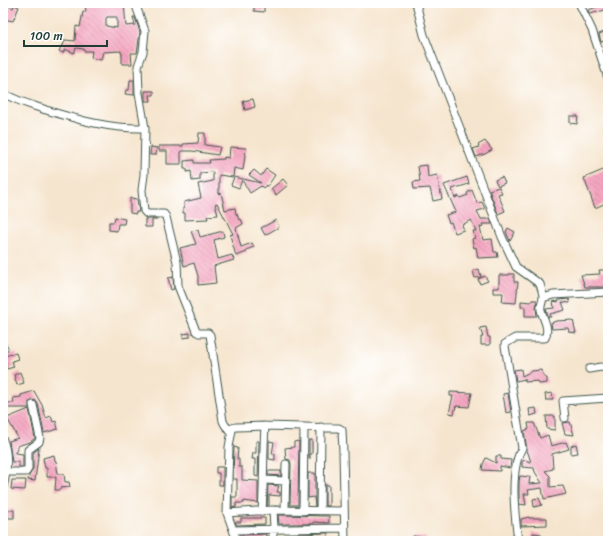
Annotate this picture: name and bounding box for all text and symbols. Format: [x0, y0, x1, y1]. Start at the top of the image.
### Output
scale bar [24, 22, 107, 48]
text: 100 m [30, 25, 63, 47]

